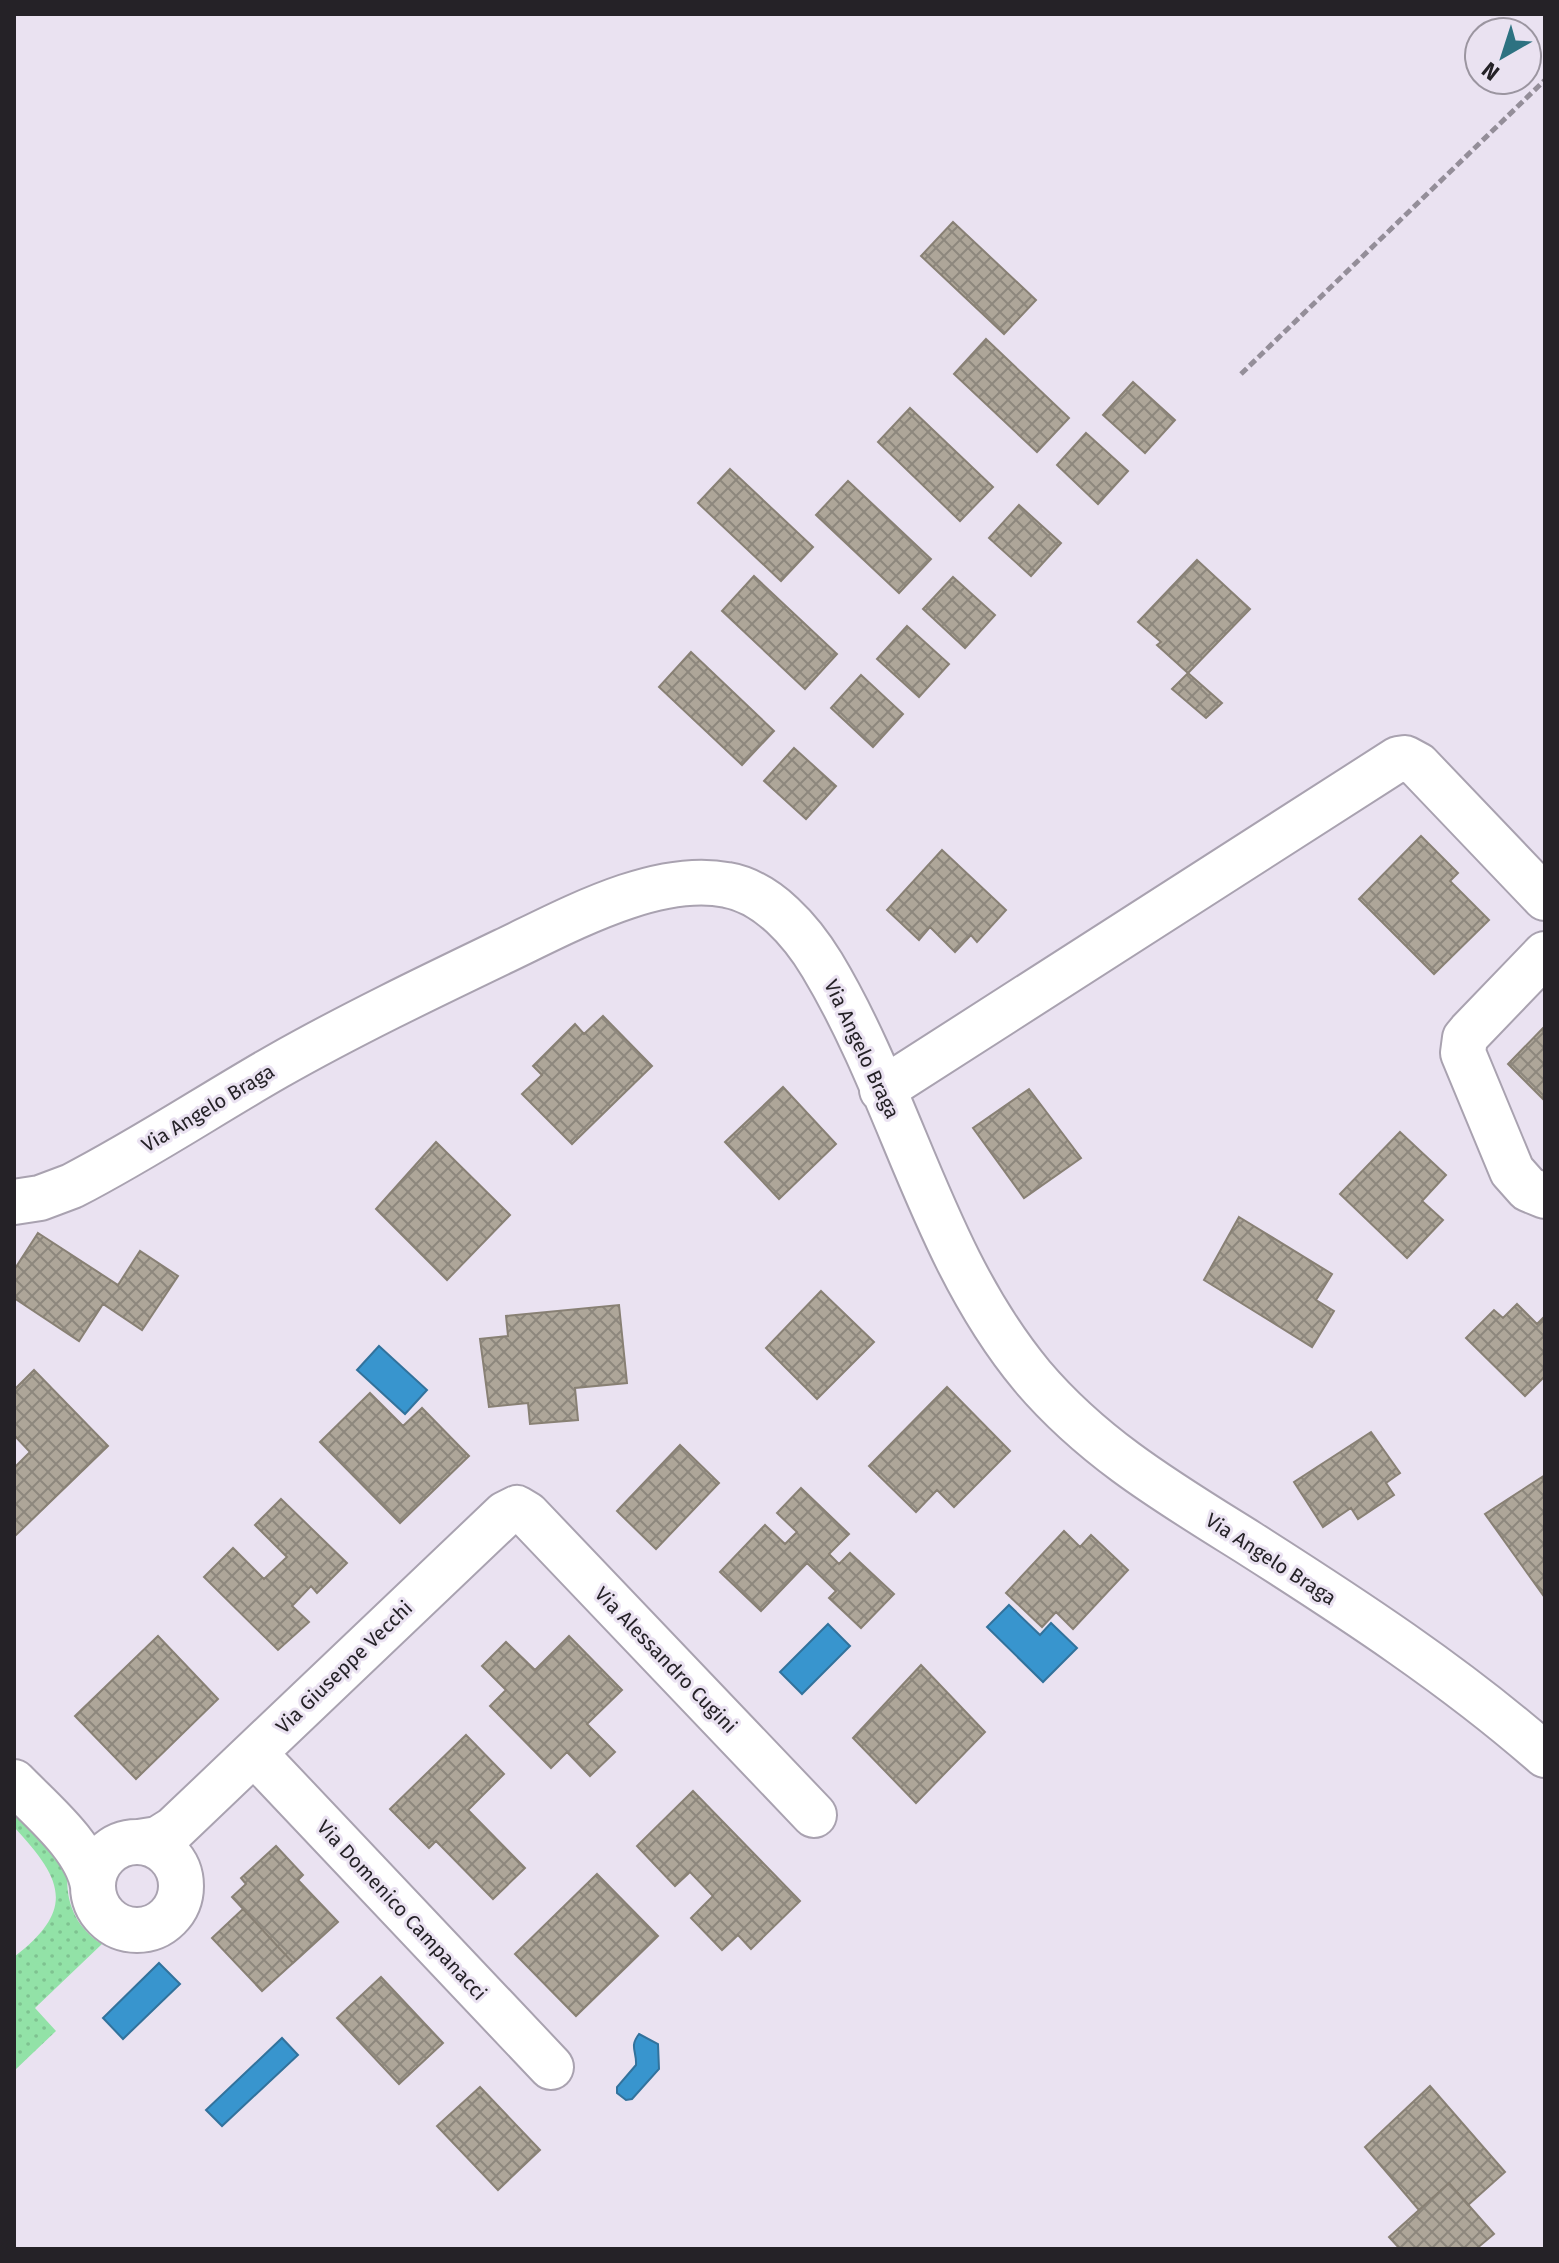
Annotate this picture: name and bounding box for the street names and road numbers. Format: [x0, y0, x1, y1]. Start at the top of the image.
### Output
street label: Via Angelo Braga [819, 976, 905, 1122]
street label: Via Angelo Braga [137, 1059, 279, 1157]
street label: Via Angelo Braga [1201, 1508, 1341, 1610]
street label: Via Alessandro Cugini [590, 1582, 742, 1738]
street label: Via Giuseppe Vecchi [271, 1596, 417, 1738]
street label: Via Domenico Campanacci [312, 1815, 492, 2005]

